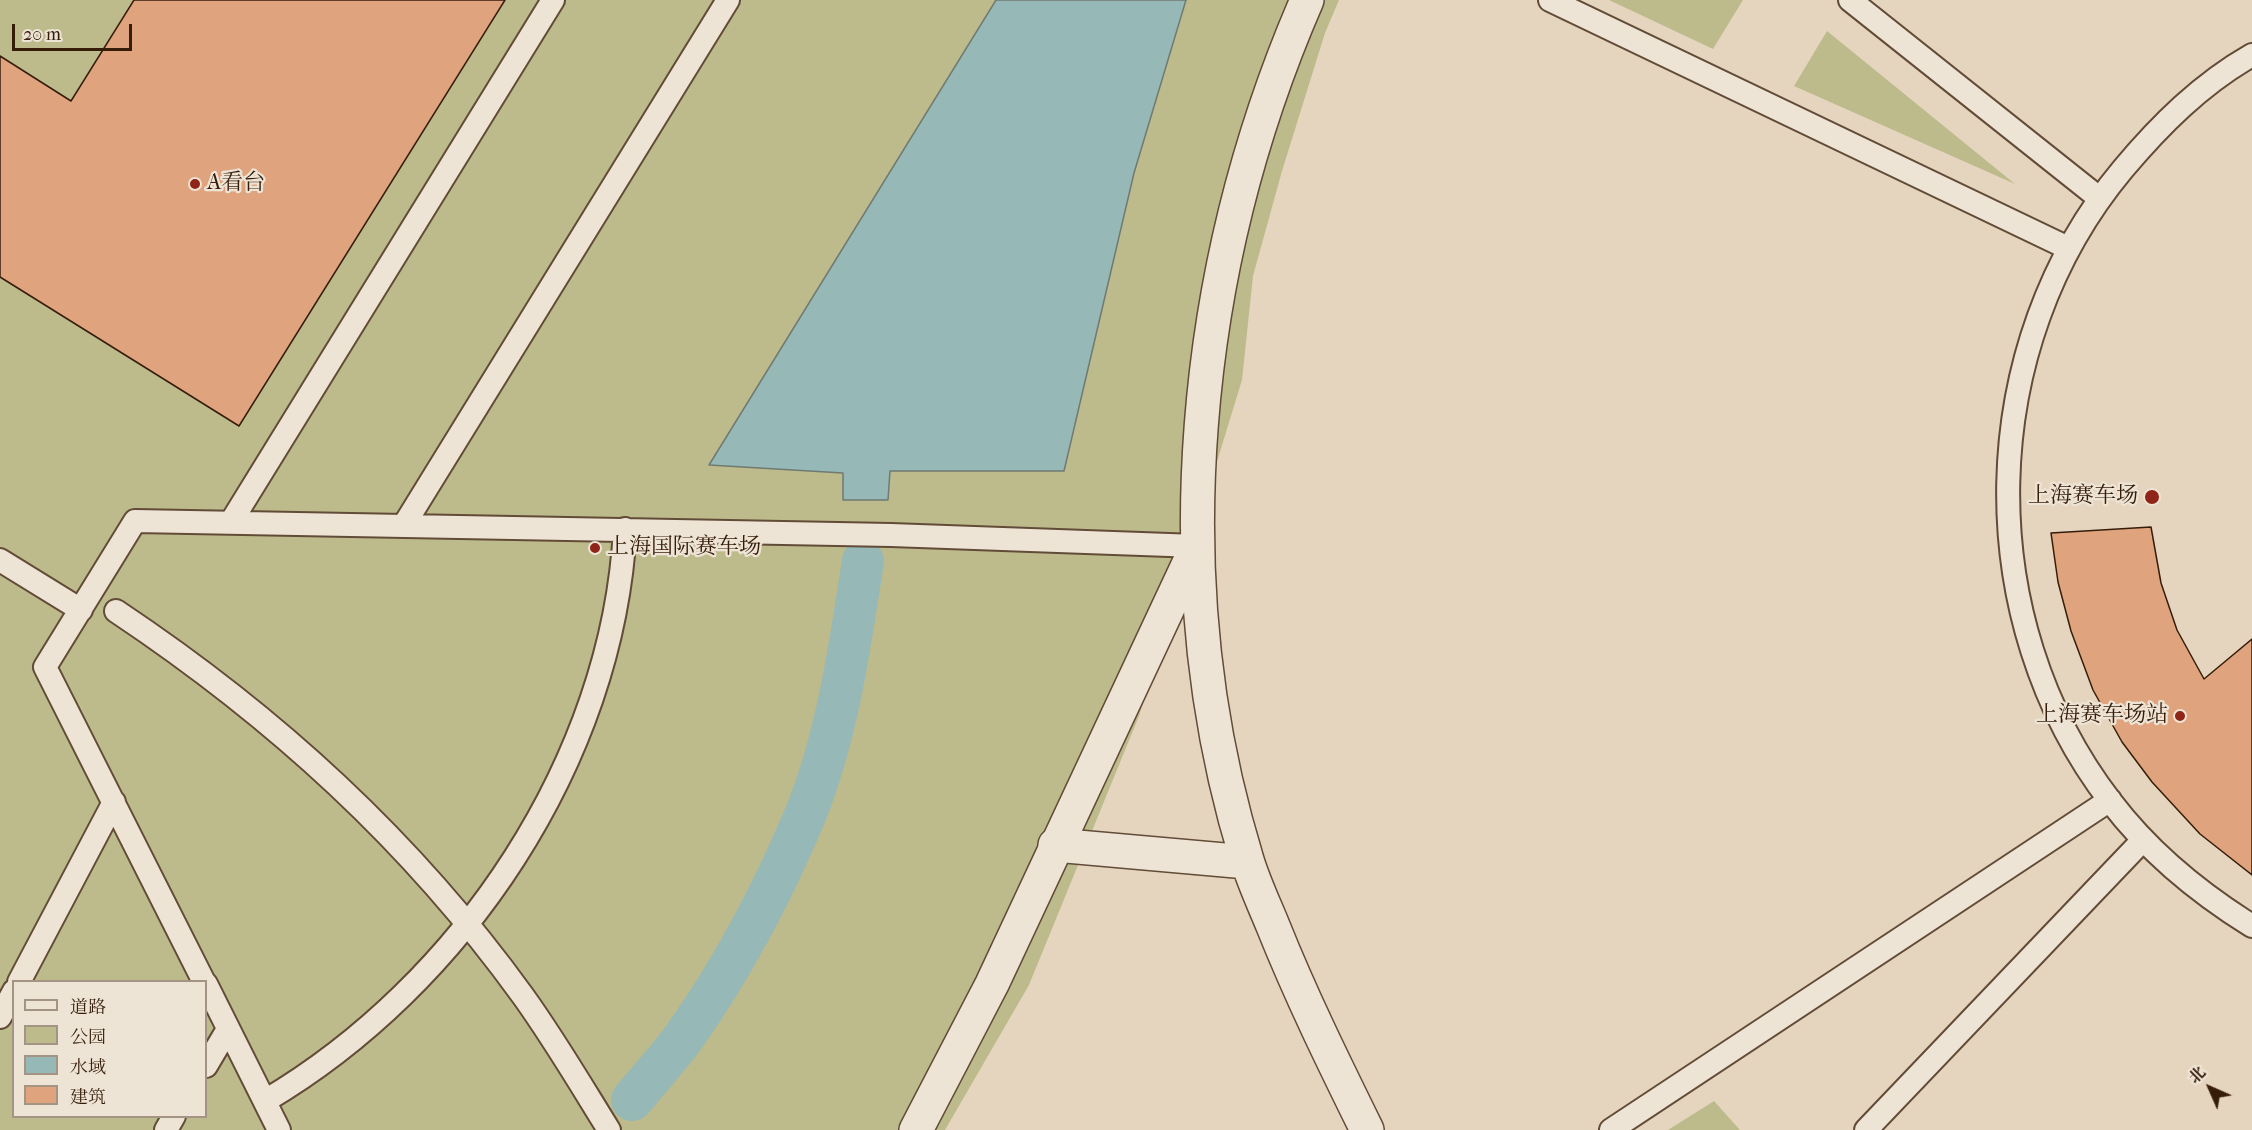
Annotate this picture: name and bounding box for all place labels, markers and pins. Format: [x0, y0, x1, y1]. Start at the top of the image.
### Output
place label: A看台 [207, 171, 265, 197]
marker: A看台 [188, 177, 202, 191]
place label: 上海赛车场 [2028, 484, 2138, 510]
marker: 上海赛车场 [2143, 488, 2161, 506]
place label: 上海国际赛车场 [607, 535, 761, 561]
marker: 上海国际赛车场 [588, 541, 602, 555]
place label: 上海赛车场站 [2036, 703, 2168, 729]
marker: 上海赛车场站 [2173, 709, 2187, 723]

